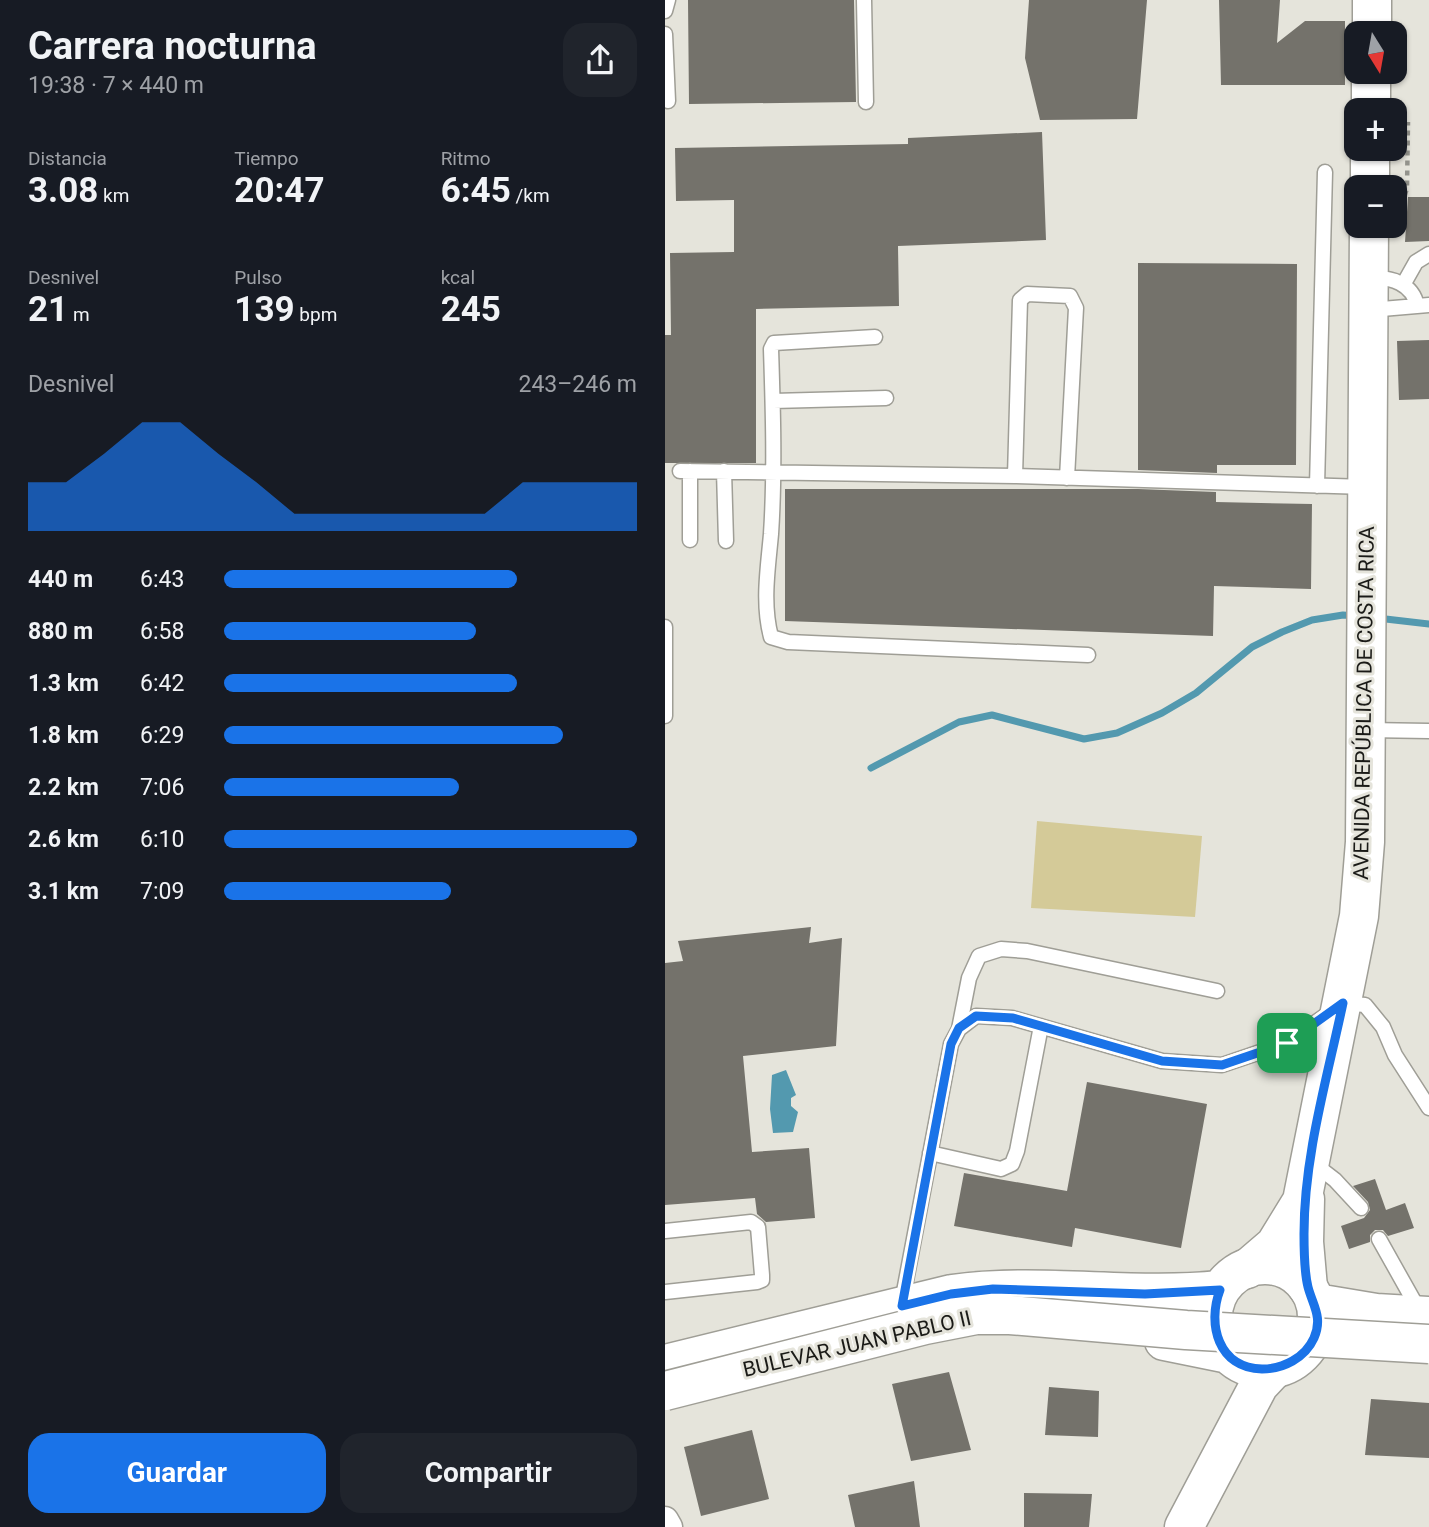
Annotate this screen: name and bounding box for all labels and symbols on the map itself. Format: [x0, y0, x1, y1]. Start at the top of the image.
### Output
north arrow [1344, 21, 1407, 84]
street label: AVENIDA REPÚBLICA DE COSTA RICA [1349, 526, 1379, 880]
pin [1257, 1013, 1317, 1073]
street label: BULEVAR JUAN PABLO II [740, 1306, 974, 1382]

